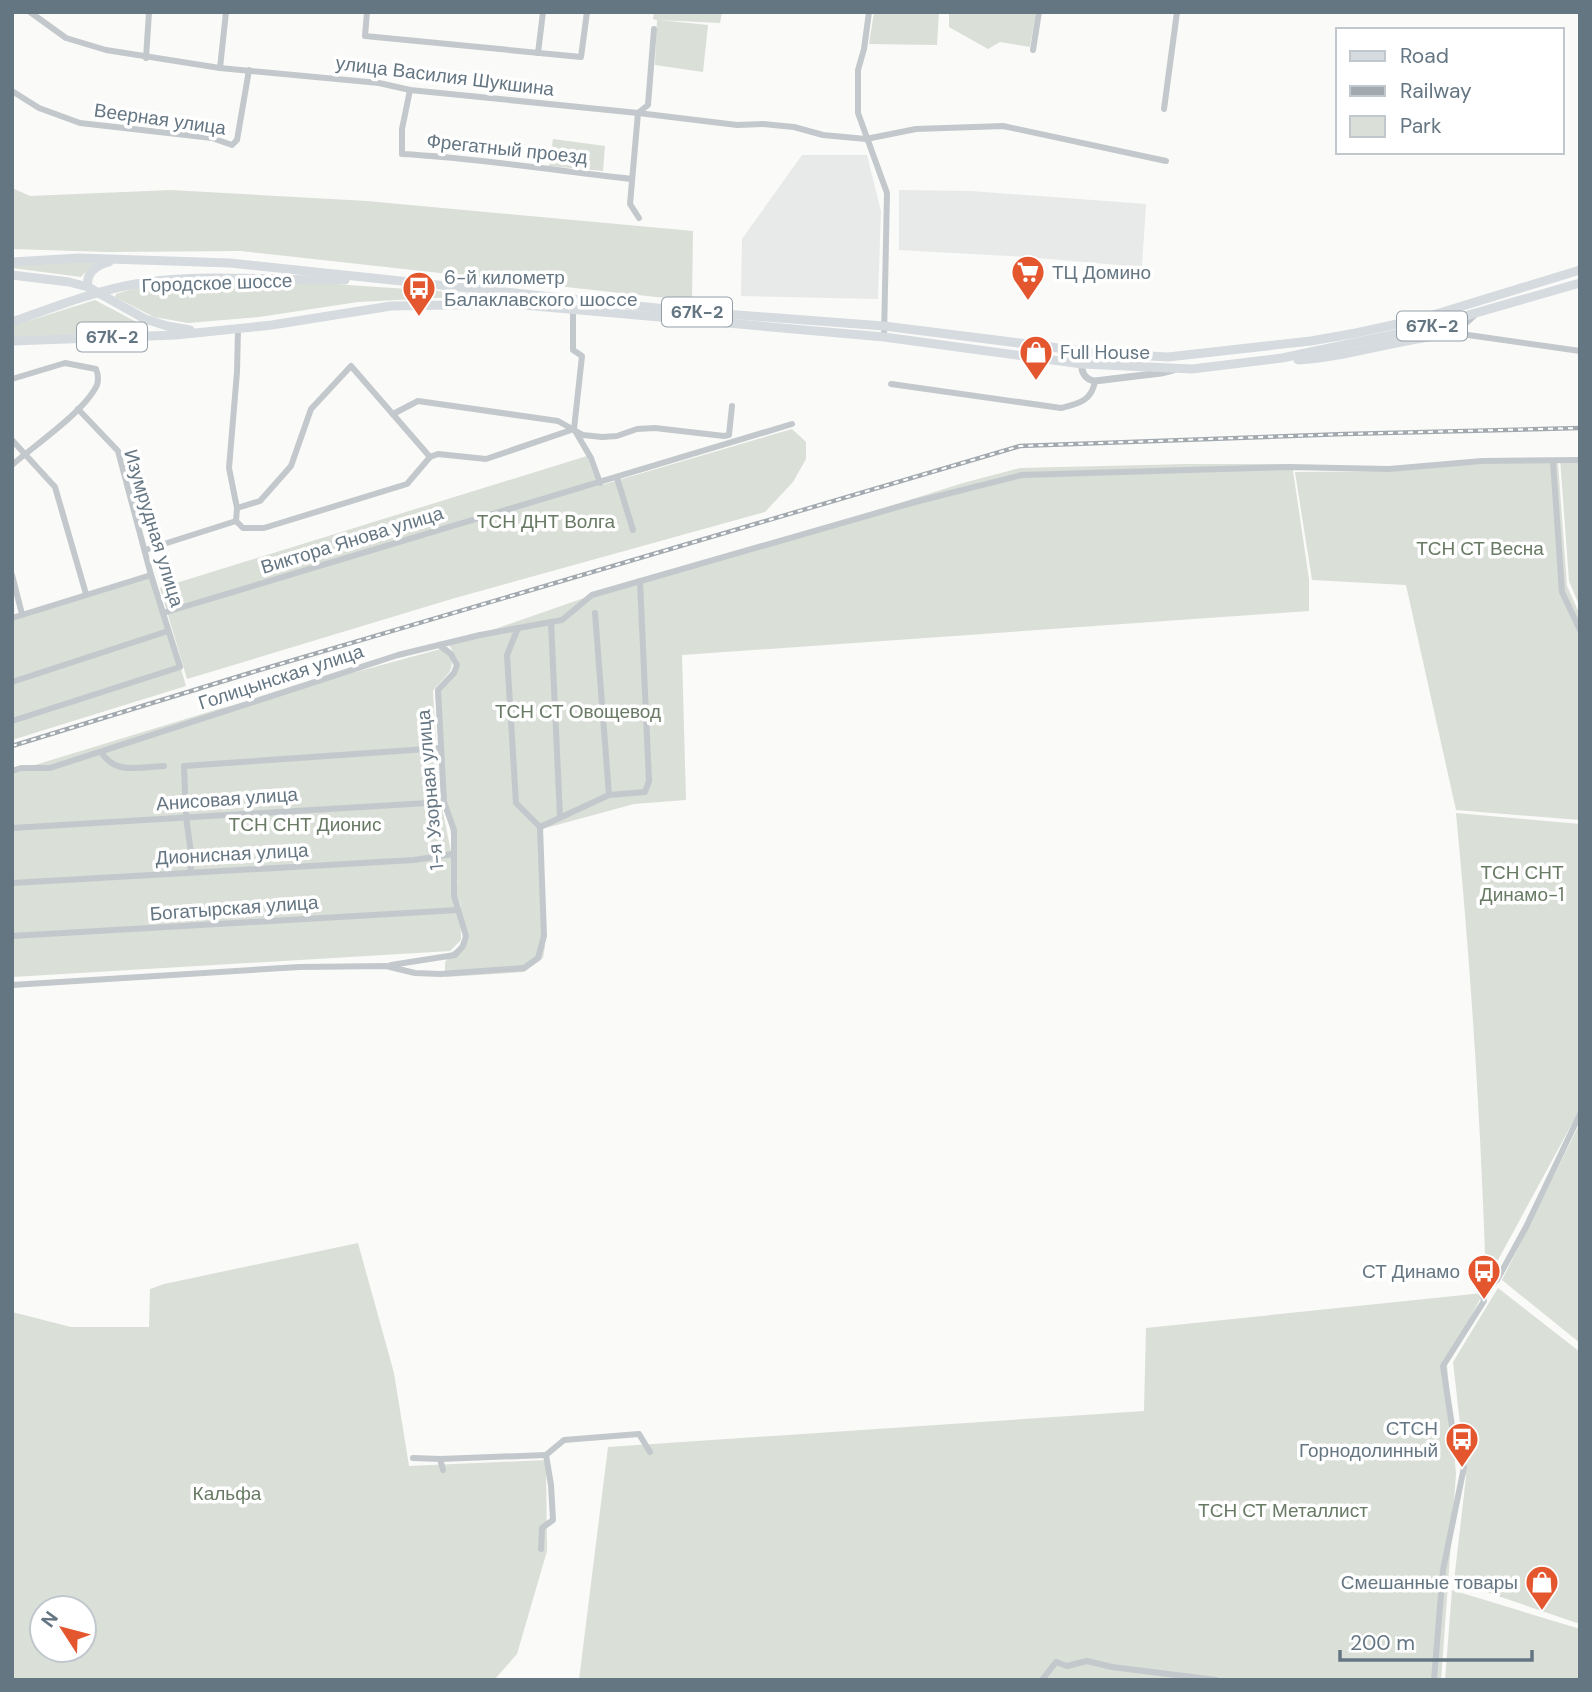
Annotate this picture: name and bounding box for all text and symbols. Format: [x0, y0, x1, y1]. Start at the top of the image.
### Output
legend [1336, 28, 1564, 154]
text: Road [1400, 42, 1449, 70]
street label: улица Василия Шукшина [334, 50, 556, 102]
text: Railway [1400, 77, 1472, 105]
street label: Веерная улица [92, 97, 228, 141]
text: Park [1400, 112, 1442, 140]
street label: Фрегатный проезд [425, 128, 589, 170]
supermarket icon: ТЦ Домино [1009, 253, 1047, 302]
place label: ТЦ Домино [1052, 260, 1151, 285]
place label: 6-й километр Балаклавского шоccе [444, 265, 638, 312]
street label: Городское шоссе [141, 268, 293, 298]
bus stop icon: 6-й километр Балаклавского шоccе [400, 269, 438, 318]
road number: 67К-2 [662, 298, 732, 326]
road number: 67К-2 [1397, 312, 1467, 340]
road number: 67К-2 [77, 323, 147, 352]
shop icon: Full House [1017, 333, 1055, 382]
place label: Full House [1060, 340, 1150, 365]
street label: Изумрудная улица [118, 446, 190, 610]
street label: Виктора Янова улица [258, 500, 447, 580]
park label: ТСН ДНТ Волга [477, 509, 616, 534]
park label: ТСН СТ Весна [1416, 536, 1544, 561]
street label: Голицынская улица [195, 638, 367, 716]
park label: ТСН СТ Овощевод [495, 699, 661, 724]
street label: 1-я Узорная улица [411, 708, 449, 871]
street label: Анисовая улица [155, 782, 299, 816]
park label: ТСН СНТ Дионис [229, 812, 381, 837]
street label: Дионисная улица [155, 837, 310, 870]
park label: ТСН СНТ Динамо-1 [1480, 860, 1564, 907]
street label: Богатырская улица [149, 890, 320, 926]
bus stop icon: СТ Динамо [1465, 1252, 1503, 1301]
place label: СТ Динамо [1362, 1259, 1460, 1284]
place label: СТСН Горнодолинный [1299, 1416, 1438, 1463]
bus stop icon: СТСН Горнодолинный [1443, 1420, 1481, 1469]
park label: Кальфа [193, 1481, 262, 1506]
park label: ТСН СТ Металлист [1198, 1498, 1368, 1523]
shop icon: Смешанные товары [1523, 1563, 1561, 1612]
place label: Смешанные товары [1341, 1570, 1518, 1595]
north arrow [28, 1594, 98, 1664]
text: N [35, 1606, 64, 1632]
scale bar [1340, 1618, 1532, 1662]
text: 200 m [1350, 1629, 1415, 1657]

